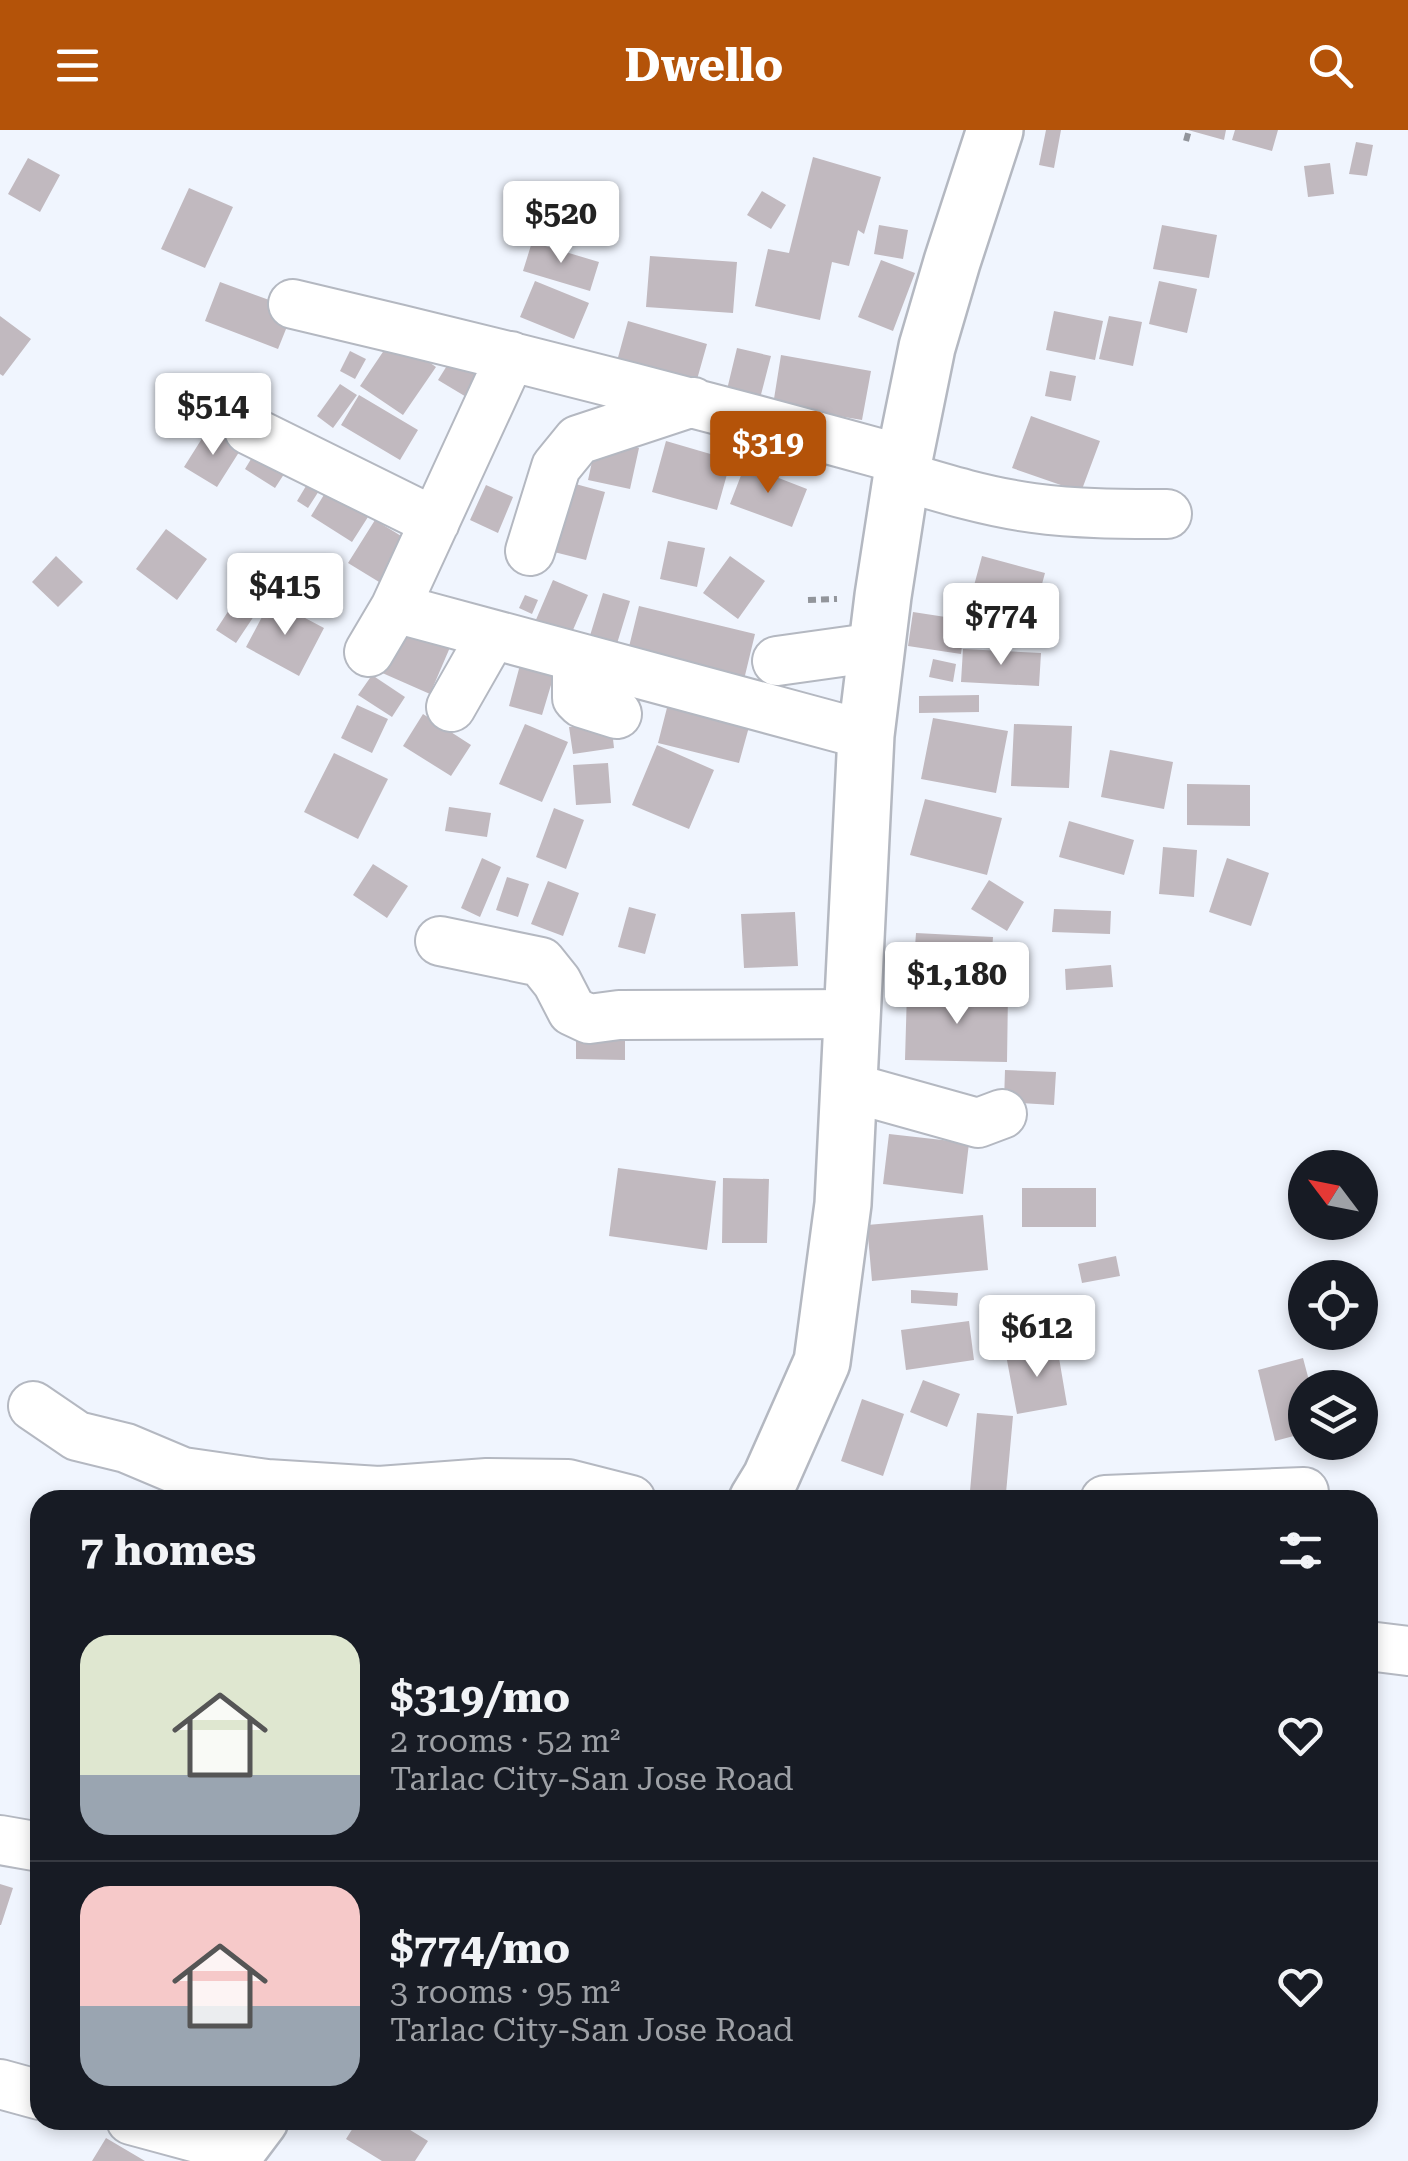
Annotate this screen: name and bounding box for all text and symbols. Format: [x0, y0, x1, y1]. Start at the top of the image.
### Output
icon: menu [50, 38, 105, 93]
icon: search [1303, 38, 1358, 93]
text: Dwello [625, 39, 783, 92]
pin: $520 [502, 181, 620, 266]
text: $520 [525, 194, 597, 232]
pin: $514 [154, 373, 272, 458]
text: $514 [177, 386, 249, 424]
pin: $319 [709, 411, 827, 496]
text: $319 [732, 424, 804, 462]
pin: $415 [226, 553, 344, 638]
text: $415 [249, 566, 321, 604]
pin: $774 [942, 583, 1060, 668]
text: $774 [965, 596, 1037, 634]
pin: $1,180 [876, 942, 1038, 1027]
text: $1,180 [907, 955, 1007, 993]
north arrow [1288, 1150, 1378, 1240]
map controls [1288, 1150, 1378, 1460]
button: locate [1288, 1260, 1378, 1350]
pin: $612 [978, 1295, 1096, 1380]
text: $612 [1001, 1308, 1073, 1346]
button: layers [1288, 1370, 1378, 1460]
icon: filters [1273, 1523, 1328, 1578]
text: 7 homes [80, 1526, 256, 1575]
text: $319/mo [390, 1673, 570, 1722]
icon: home [160, 1675, 280, 1795]
icon: heart [1273, 1708, 1328, 1763]
text: 2 rooms · 52 m² [390, 1722, 620, 1760]
text: Tarlac City-San Jose Road [390, 1760, 794, 1798]
text: $774/mo [390, 1924, 570, 1973]
icon: home [160, 1926, 280, 2046]
icon: heart [1273, 1959, 1328, 2014]
text: 3 rooms · 95 m² [390, 1973, 620, 2011]
text: Tarlac City-San Jose Road [390, 2011, 794, 2049]

